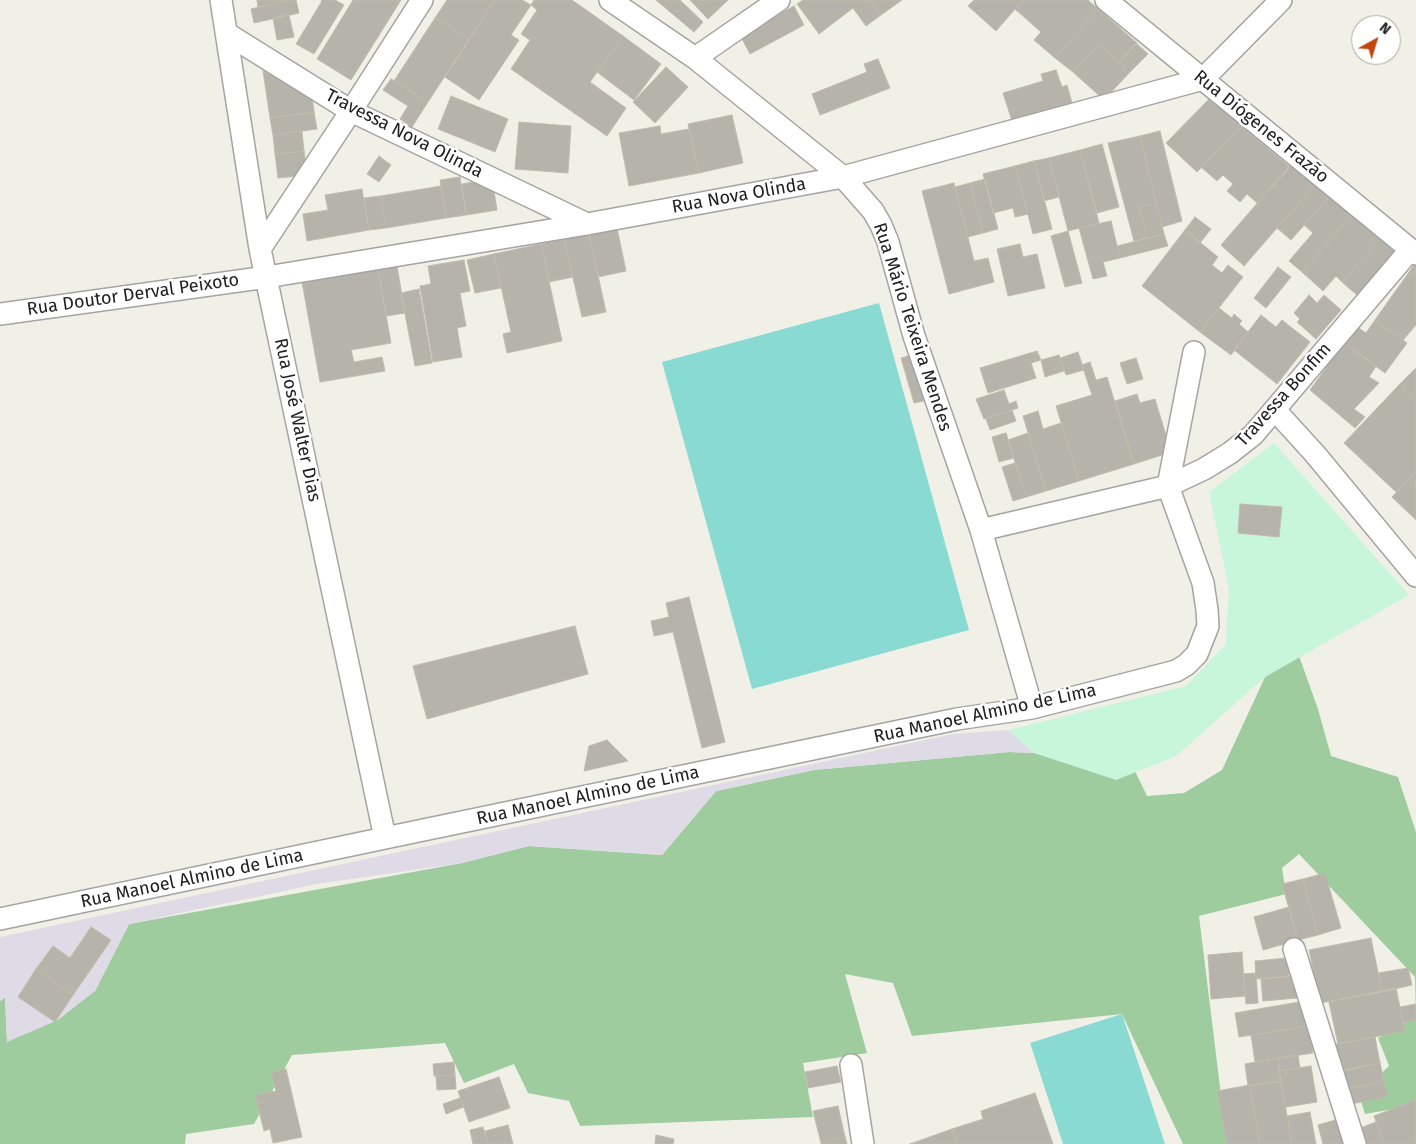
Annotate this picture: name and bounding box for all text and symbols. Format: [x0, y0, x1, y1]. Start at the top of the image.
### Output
north arrow [1351, 15, 1401, 65]
text: N [1376, 19, 1394, 38]
street label: Rua Diógenes Frazão [1189, 66, 1333, 188]
street label: Travessa Nova Olinda [322, 85, 486, 183]
street label: Rua Nova Olinda [670, 174, 808, 218]
street label: Rua Mário Teixeira Mendes [868, 220, 956, 434]
street label: Rua Doutor Derval Peixoto [25, 269, 241, 321]
street label: Rua José Walter Dias [269, 336, 325, 504]
street label: Travessa Bonfim [1232, 339, 1336, 451]
street label: Rua Manoel Almino de Lima [872, 680, 1098, 748]
street label: Rua Manoel Almino de Lima [475, 762, 701, 830]
street label: Rua Manoel Almino de Lima [79, 845, 305, 913]

